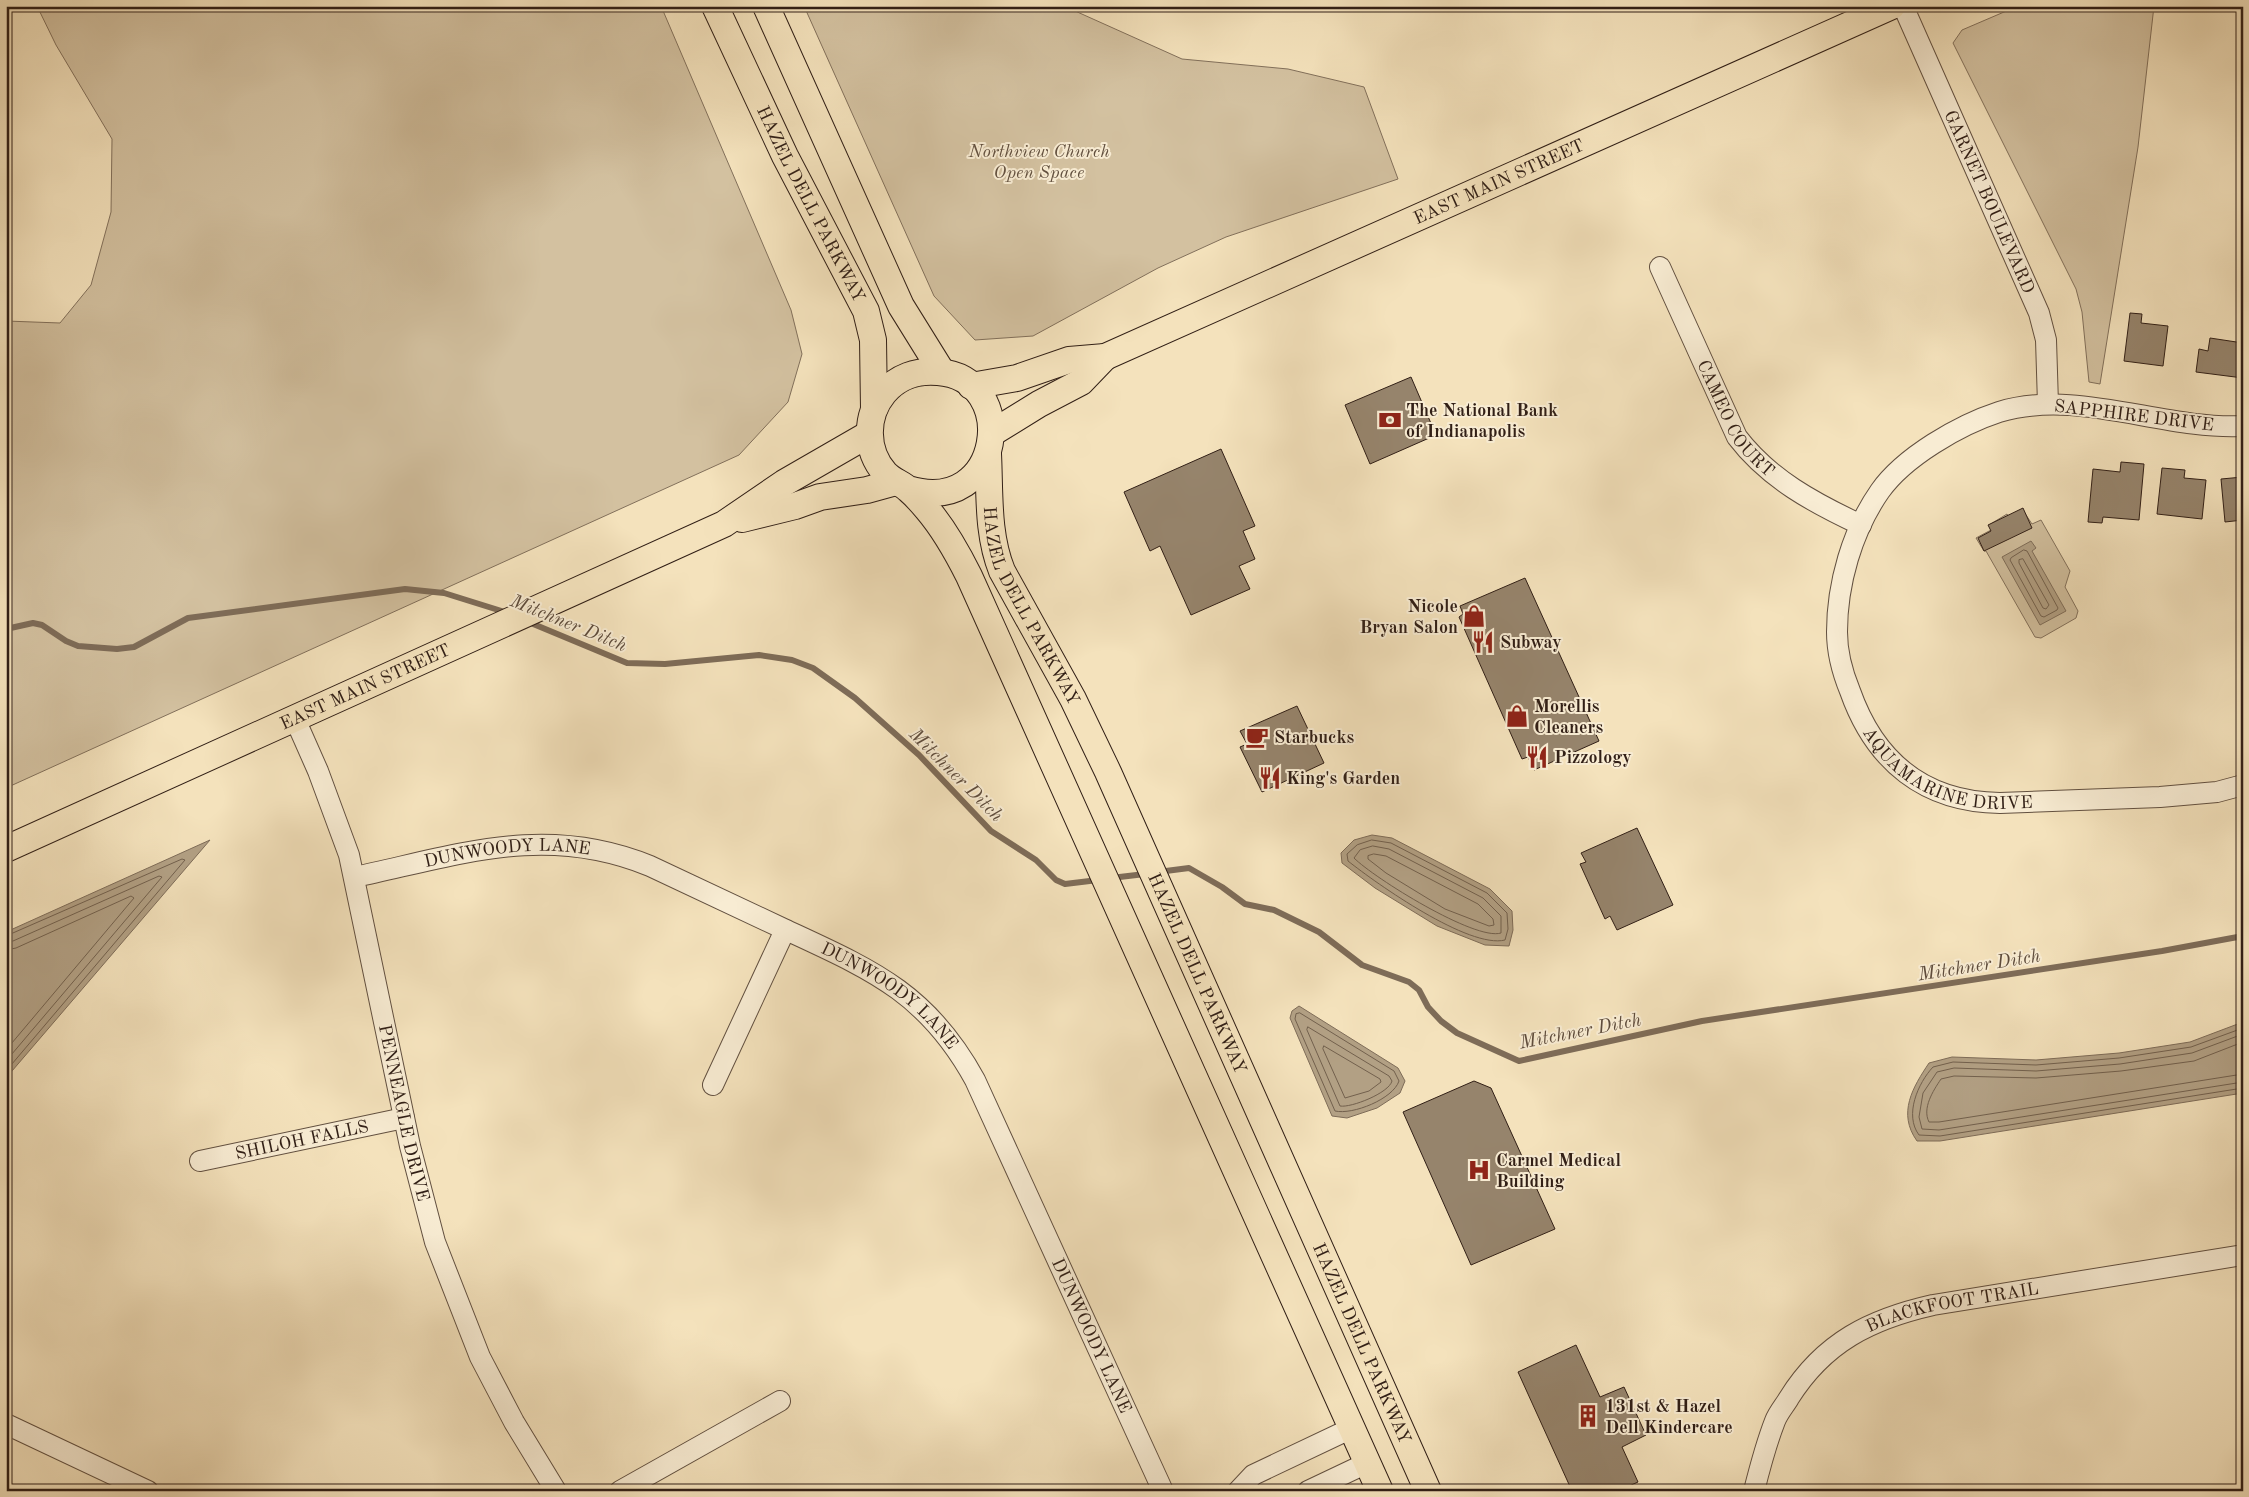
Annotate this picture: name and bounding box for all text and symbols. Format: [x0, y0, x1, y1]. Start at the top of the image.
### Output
street label: HAZEL DELL PARKWAY [753, 103, 868, 305]
street label: GARNET BOULEVARD [1940, 108, 2037, 296]
street label: EAST MAIN STREET [1411, 136, 1587, 228]
park label: Northview Church Open Space [967, 143, 1110, 182]
street label: CAMEO COURT [1693, 358, 1777, 481]
street label: SAPPHIRE DRIVE [2053, 397, 2215, 435]
place label: The National Bank of Indianapolis [1406, 402, 1558, 441]
bank icon: The National Bank of Indianapolis [1377, 407, 1403, 433]
street label: HAZEL DELL PARKWAY [980, 506, 1082, 708]
water label: Mitchner Ditch [506, 592, 629, 656]
place label: Nicole Bryan Salon [1360, 598, 1458, 637]
shop icon: Nicole Bryan Salon [1461, 603, 1487, 629]
restaurant icon: Subway [1470, 629, 1496, 655]
place label: Subway [1500, 634, 1562, 652]
street label: EAST MAIN STREET [277, 641, 453, 734]
place label: Morellis Cleaners [1534, 698, 1603, 737]
shop icon: Morellis Cleaners [1504, 703, 1530, 729]
cafe icon: Starbucks [1244, 724, 1270, 750]
water label: Mitchner Ditch [904, 725, 1006, 826]
street label: AQUAMARINE DRIVE [1859, 725, 2033, 813]
place label: Starbucks [1274, 729, 1355, 747]
restaurant icon: Pizzology [1524, 744, 1550, 770]
place label: Pizzology [1554, 749, 1632, 767]
restaurant icon: King's Garden [1257, 765, 1283, 791]
place label: King's Garden [1286, 770, 1400, 788]
street label: DUNWOODY LANE [423, 837, 592, 871]
street label: HAZEL DELL PARKWAY [1144, 871, 1249, 1077]
street label: DUNWOODY LANE [818, 940, 961, 1053]
water label: Mitchner Ditch [1916, 947, 2042, 986]
water label: Mitchner Ditch [1517, 1011, 1643, 1054]
street label: PENNEAGLE DRIVE [375, 1023, 432, 1203]
street label: SHILOH FALLS [234, 1118, 370, 1163]
place label: Carmel Medical Building [1496, 1152, 1621, 1191]
hospital icon: Carmel Medical Building [1466, 1157, 1492, 1183]
street label: HAZEL DELL PARKWAY [1309, 1241, 1414, 1447]
street label: DUNWOODY LANE [1048, 1256, 1134, 1416]
street label: BLACKFOOT TRAIL [1863, 1280, 2040, 1336]
place label: 131st & Hazel Dell Kindercare [1605, 1398, 1733, 1437]
building icon: 131st & Hazel Dell Kindercare [1575, 1403, 1601, 1429]

